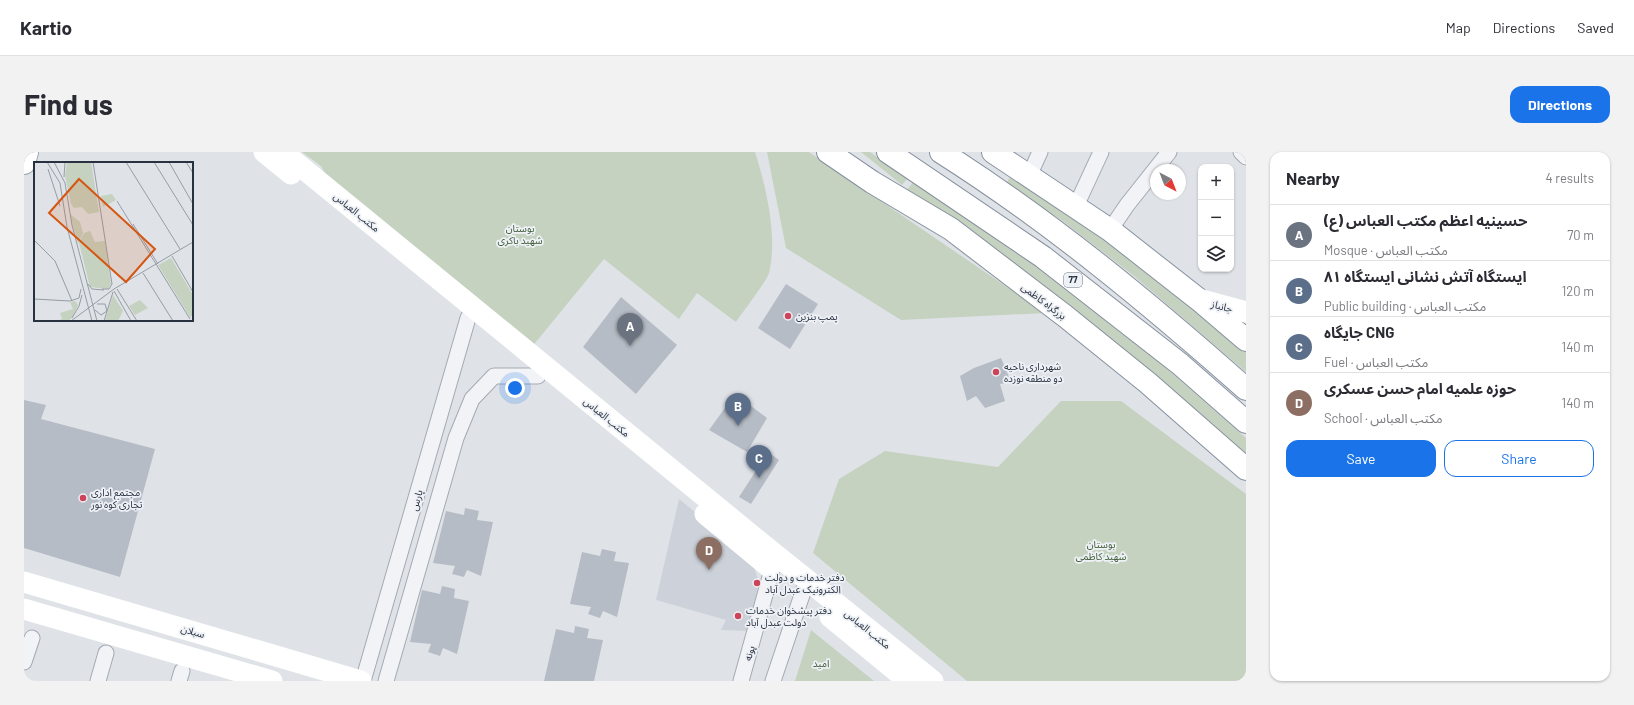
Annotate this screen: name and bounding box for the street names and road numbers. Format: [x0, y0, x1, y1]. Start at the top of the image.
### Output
street label: مکتب العباس [331, 190, 382, 234]
road number: 77 [1064, 273, 1082, 287]
street label: بزرگراه کاظمی [1019, 280, 1069, 323]
street label: جانباز [1209, 297, 1234, 316]
street label: مکتب العباس [581, 395, 632, 439]
street label: پارس [407, 488, 426, 512]
street label: مکتب العباس [842, 607, 893, 651]
street label: سبلان [180, 622, 206, 640]
street label: پونه [741, 644, 758, 662]

